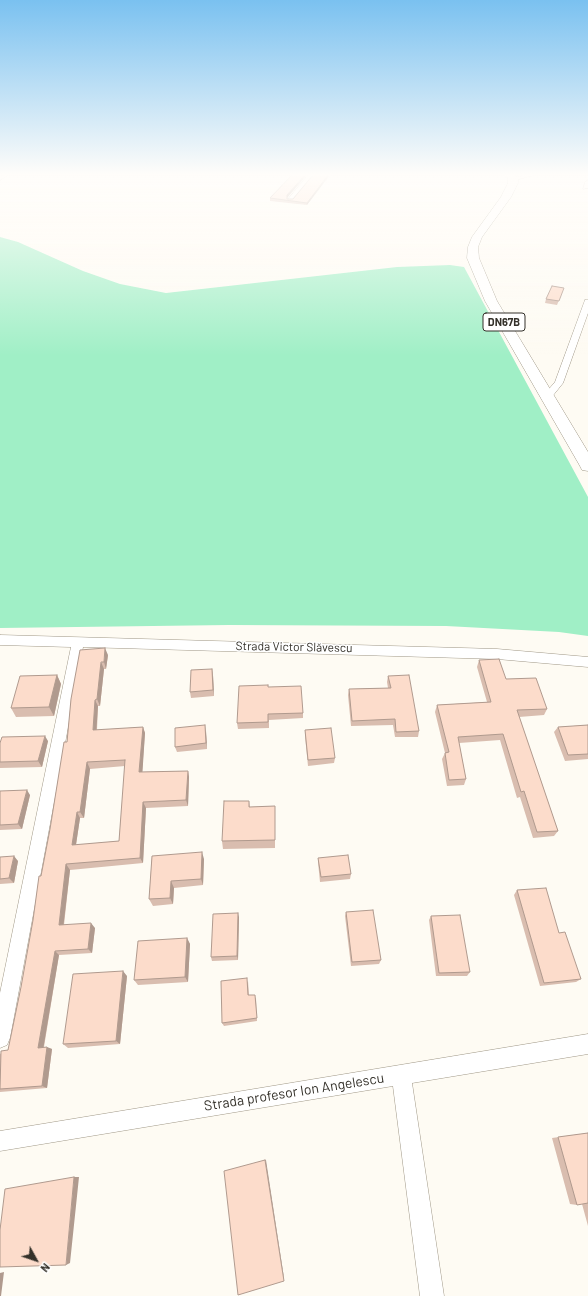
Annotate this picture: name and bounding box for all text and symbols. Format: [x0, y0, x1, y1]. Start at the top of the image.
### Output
road number: DN67B [483, 313, 525, 331]
street label: Strada Victor Slăvescu [235, 639, 353, 655]
street label: Strada profesor Ion Angelescu [203, 1069, 385, 1115]
north arrow [16, 1240, 56, 1280]
text: N [38, 1261, 53, 1275]

